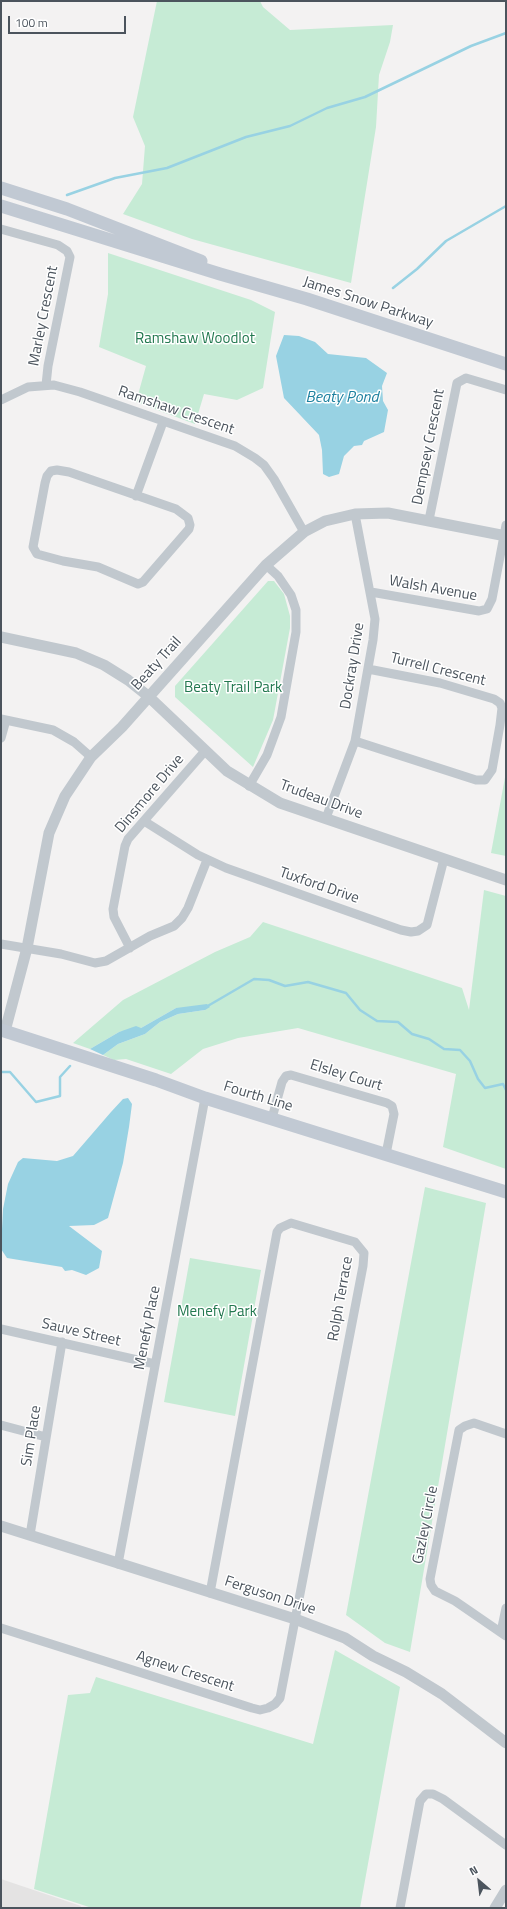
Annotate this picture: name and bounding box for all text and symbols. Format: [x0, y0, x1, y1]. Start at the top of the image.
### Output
scale bar [10, 8, 128, 34]
text: 100 m [15, 13, 48, 32]
street label: Marley Crescent [25, 264, 63, 368]
street label: James Snow Parkway [301, 273, 435, 333]
park label: Ramshaw Woodlot [135, 330, 255, 348]
street label: Ramshaw Crescent [116, 383, 236, 439]
water label: Beaty Pond [305, 388, 379, 408]
street label: Dempsey Crescent [409, 388, 449, 506]
street label: Walsh Avenue [387, 572, 479, 606]
street label: Dockray Drive [337, 621, 369, 711]
street label: Beaty Trail [128, 633, 186, 695]
street label: Turrell Crescent [388, 649, 488, 691]
park label: Beaty Trail Park [184, 679, 282, 697]
street label: Dinsmore Drive [112, 751, 188, 837]
street label: Trudeau Drive [277, 777, 365, 823]
street label: Tuxford Drive [277, 864, 361, 908]
street label: Elsley Court [308, 1056, 384, 1096]
street label: Fourth Line [221, 1078, 295, 1116]
street label: Rolph Terrace [325, 1255, 357, 1343]
street label: Menefy Place [131, 1284, 165, 1372]
park label: Menefy Park [177, 1303, 257, 1321]
street label: Sauve Street [40, 1315, 122, 1351]
street label: Sim Place [18, 1404, 46, 1468]
street label: Gazley Circle [410, 1484, 442, 1566]
street label: Ferguson Drive [222, 1573, 318, 1619]
street label: Agnew Crescent [134, 1648, 236, 1696]
north arrow [459, 1861, 499, 1901]
text: N [466, 1862, 480, 1879]

